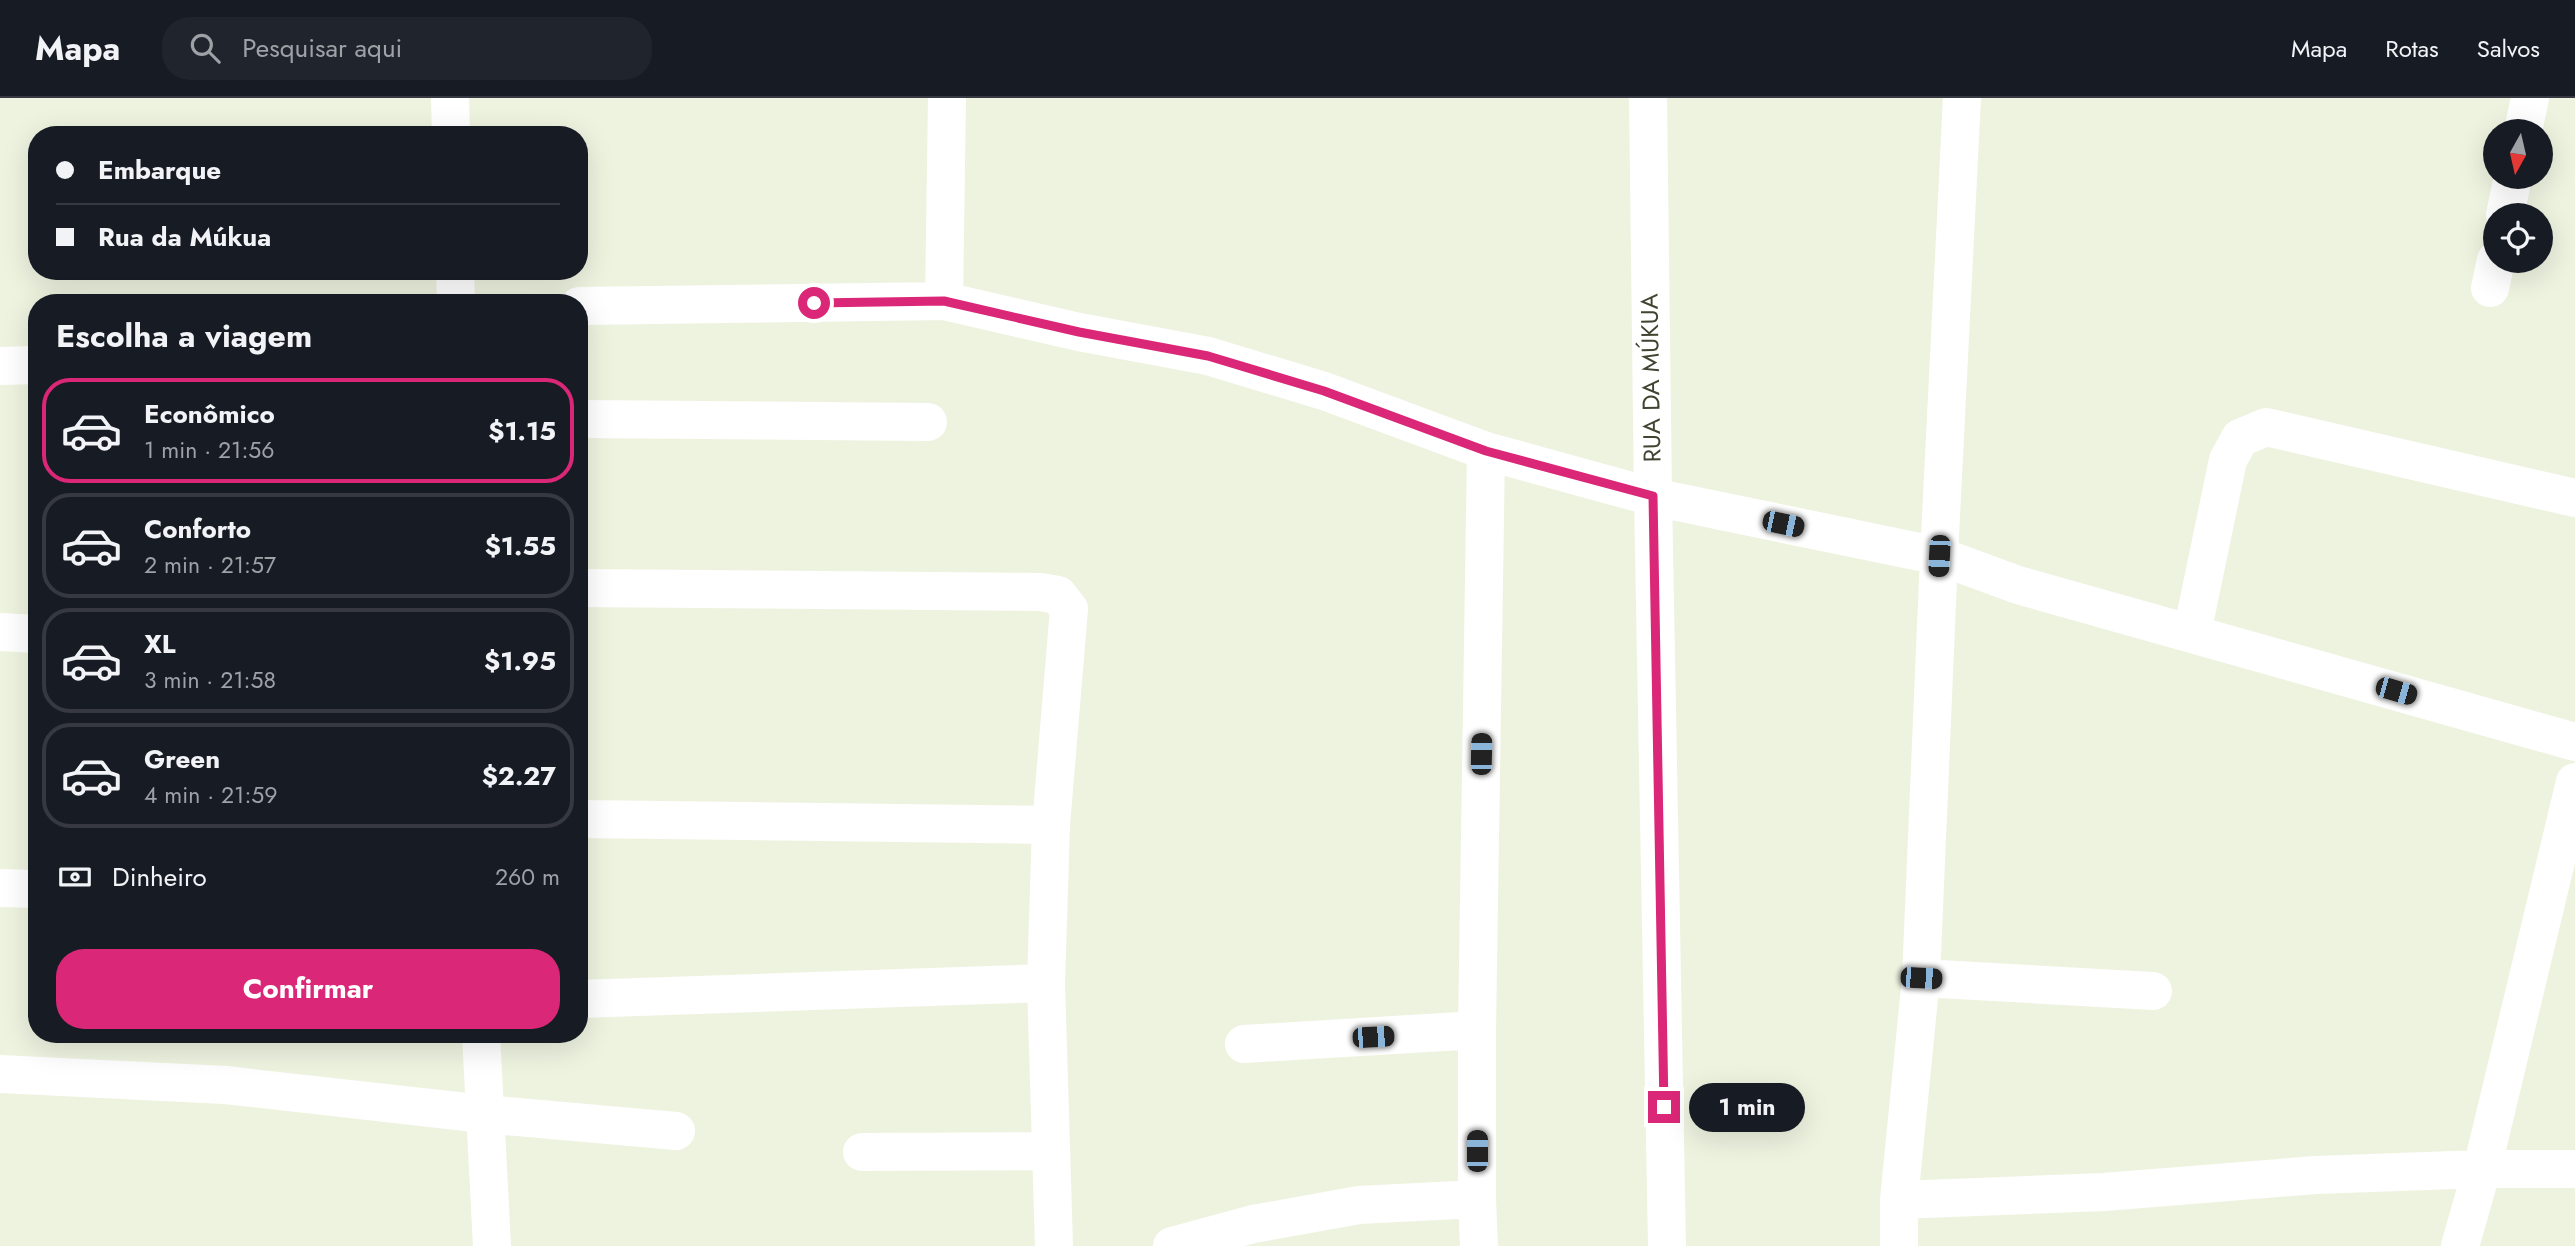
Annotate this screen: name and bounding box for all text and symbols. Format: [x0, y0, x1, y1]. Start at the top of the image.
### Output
search box [162, 17, 652, 80]
text: Mapa [35, 25, 120, 72]
icon: search [186, 29, 224, 67]
text: Pesquisar aqui [242, 29, 402, 67]
text: Mapa [2291, 31, 2347, 66]
text: Rotas [2385, 31, 2439, 66]
text: Salvos [2477, 31, 2540, 66]
north arrow [2483, 119, 2553, 189]
map controls [2483, 119, 2553, 273]
text: Embarque [98, 151, 221, 189]
button: locate [2483, 203, 2553, 273]
text: Rua da Múkua [98, 218, 271, 256]
route start [798, 287, 830, 319]
street label: RUA DA MÚKUA [1632, 293, 1669, 463]
text: Escolha a viagem [56, 313, 312, 359]
text: Econômico [144, 395, 275, 433]
icon: car [60, 399, 123, 462]
text: $1.15 [488, 412, 556, 450]
text: 1 min · 21:56 [144, 433, 275, 467]
car [1761, 509, 1806, 539]
text: Conforto [144, 510, 251, 548]
icon: car [60, 514, 123, 577]
text: $1.55 [485, 527, 556, 565]
car [1928, 534, 1951, 578]
text: 2 min · 21:57 [144, 548, 276, 582]
text: XL [144, 625, 176, 663]
icon: car [60, 629, 123, 692]
text: $1.95 [484, 642, 556, 680]
text: 3 min · 21:58 [144, 663, 276, 697]
car [2373, 675, 2420, 707]
car [1471, 733, 1492, 775]
text: Green [144, 740, 220, 778]
icon: car [60, 744, 123, 807]
text: $2.27 [482, 757, 556, 795]
text: 4 min · 21:59 [144, 778, 278, 812]
icon: cash [56, 858, 94, 896]
text: Dinheiro [112, 858, 207, 896]
text: 260 m [495, 860, 560, 894]
button: Confirmar [56, 949, 560, 1029]
car [1900, 966, 1943, 990]
car [1352, 1025, 1395, 1049]
callout: 1 min [1688, 1082, 1804, 1132]
text: 1 min [1718, 1090, 1776, 1124]
route end [1648, 1091, 1680, 1123]
car [1467, 1130, 1488, 1172]

